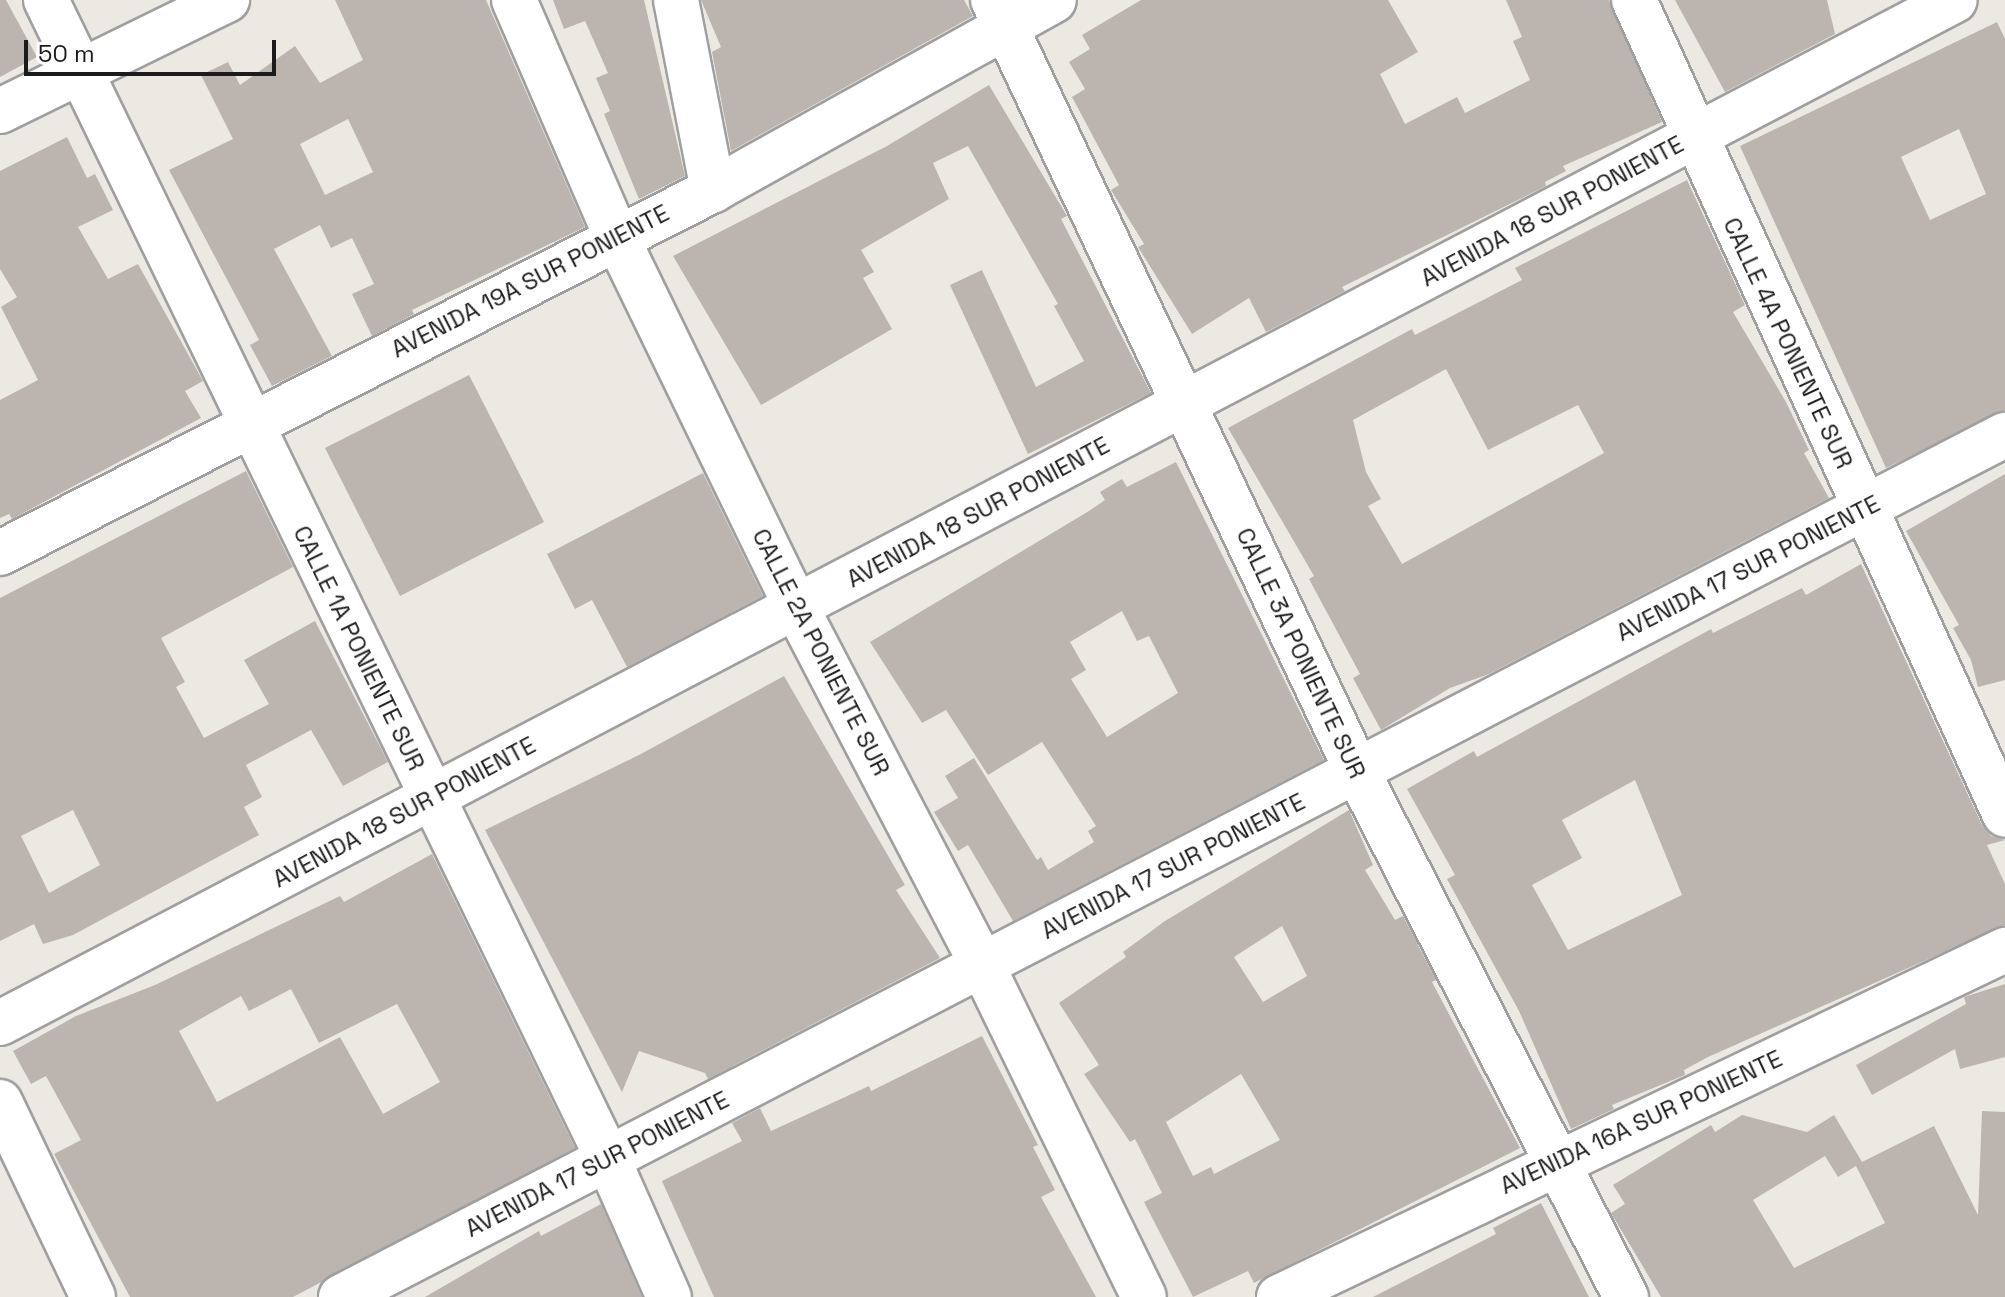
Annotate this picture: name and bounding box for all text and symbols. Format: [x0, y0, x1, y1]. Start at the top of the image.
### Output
scale bar [28, 24, 280, 74]
text: 50 m [38, 38, 95, 69]
street label: AVENIDA 18 SUR PONIENTE [1416, 129, 1688, 293]
street label: AVENIDA 19A SUR PONIENTE [386, 198, 674, 364]
street label: CALLE 4A PONIENTE SUR [1717, 213, 1859, 473]
street label: AVENIDA 18 SUR PONIENTE [842, 430, 1114, 594]
street label: AVENIDA 17 SUR PONIENTE [1611, 489, 1885, 647]
street label: CALLE 1A PONIENTE SUR [287, 521, 431, 775]
street label: CALLE 3A PONIENTE SUR [1230, 523, 1372, 783]
street label: CALLE 2A PONIENTE SUR [746, 524, 896, 780]
street label: AVENIDA 18 SUR PONIENTE [268, 730, 540, 894]
street label: AVENIDA 17 SUR PONIENTE [1036, 787, 1310, 945]
street label: AVENIDA 16A SUR PONIENTE [1495, 1044, 1787, 1200]
street label: AVENIDA 17 SUR PONIENTE [460, 1085, 734, 1243]

